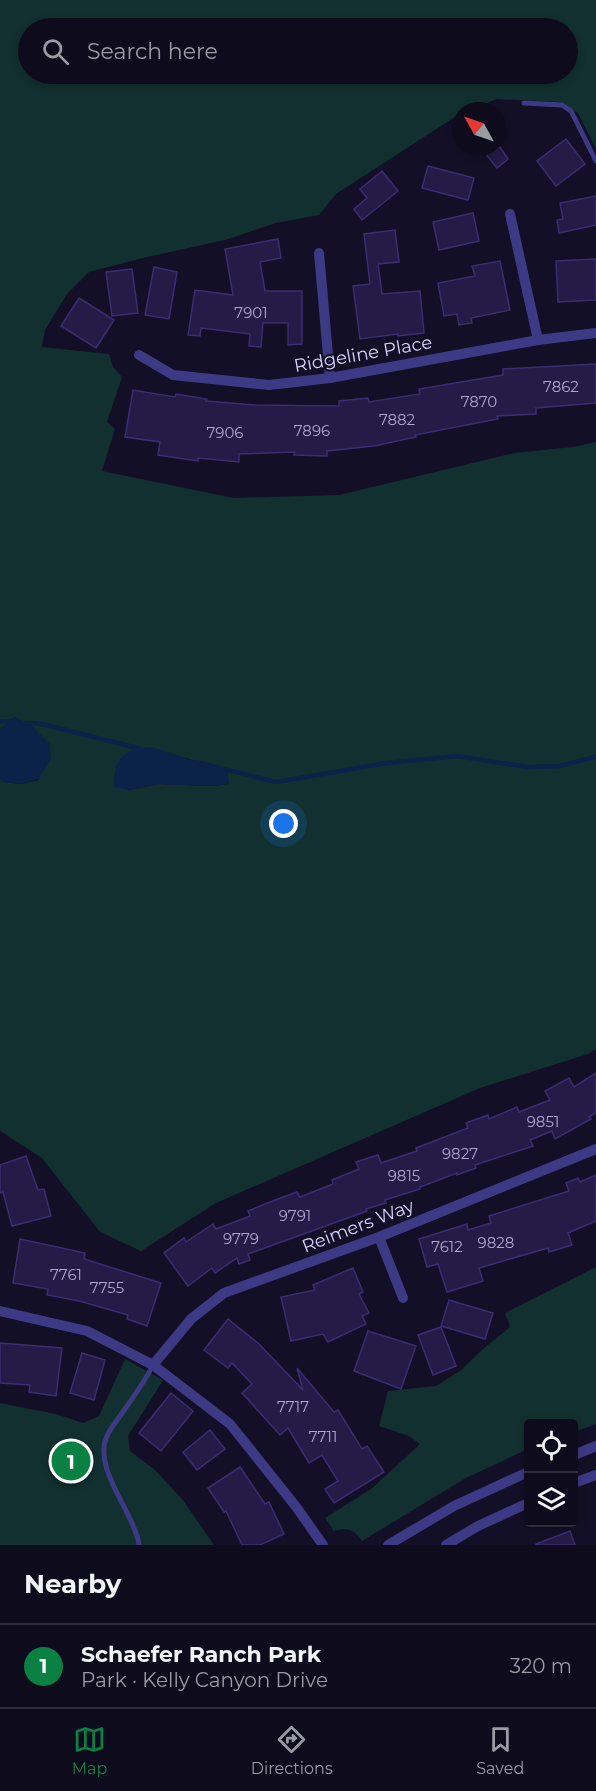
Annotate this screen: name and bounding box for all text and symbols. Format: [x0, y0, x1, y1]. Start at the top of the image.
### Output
search box [18, 18, 578, 84]
icon: search [39, 35, 72, 68]
text: Search here [87, 38, 218, 65]
north arrow [452, 102, 506, 156]
house number: 7901 [234, 303, 268, 322]
street label: Ridgeline Place [292, 331, 434, 377]
house number: 7862 [543, 377, 579, 396]
house number: 7870 [461, 392, 497, 411]
house number: 7882 [379, 410, 415, 429]
house number: 7896 [294, 421, 330, 440]
house number: 7906 [206, 423, 244, 442]
your location [269, 809, 298, 838]
house number: 9851 [527, 1112, 559, 1131]
house number: 9827 [442, 1144, 478, 1163]
house number: 9815 [388, 1166, 420, 1185]
street label: Reimers Way [299, 1194, 417, 1257]
house number: 9791 [279, 1206, 311, 1225]
house number: 9779 [223, 1229, 259, 1248]
house number: 9828 [478, 1233, 514, 1252]
house number: 7612 [431, 1237, 463, 1256]
house number: 7761 [50, 1265, 82, 1284]
house number: 7755 [90, 1278, 124, 1297]
house number: 7717 [277, 1397, 309, 1416]
map controls [524, 1419, 578, 1527]
button: locate [524, 1419, 578, 1473]
house number: 7711 [309, 1427, 337, 1446]
pin: 1 [52, 1438, 90, 1484]
button: layers [524, 1473, 578, 1527]
text: Nearby [24, 1568, 121, 1600]
text: Schaefer Ranch Park [81, 1641, 321, 1668]
text: 1 [40, 1654, 47, 1678]
text: 320 m [510, 1654, 572, 1678]
text: Park · Kelly Canyon Drive [81, 1668, 328, 1692]
tab: Map [72, 1723, 107, 1778]
tab: Directions [251, 1723, 333, 1778]
tab: Saved [476, 1723, 524, 1778]

